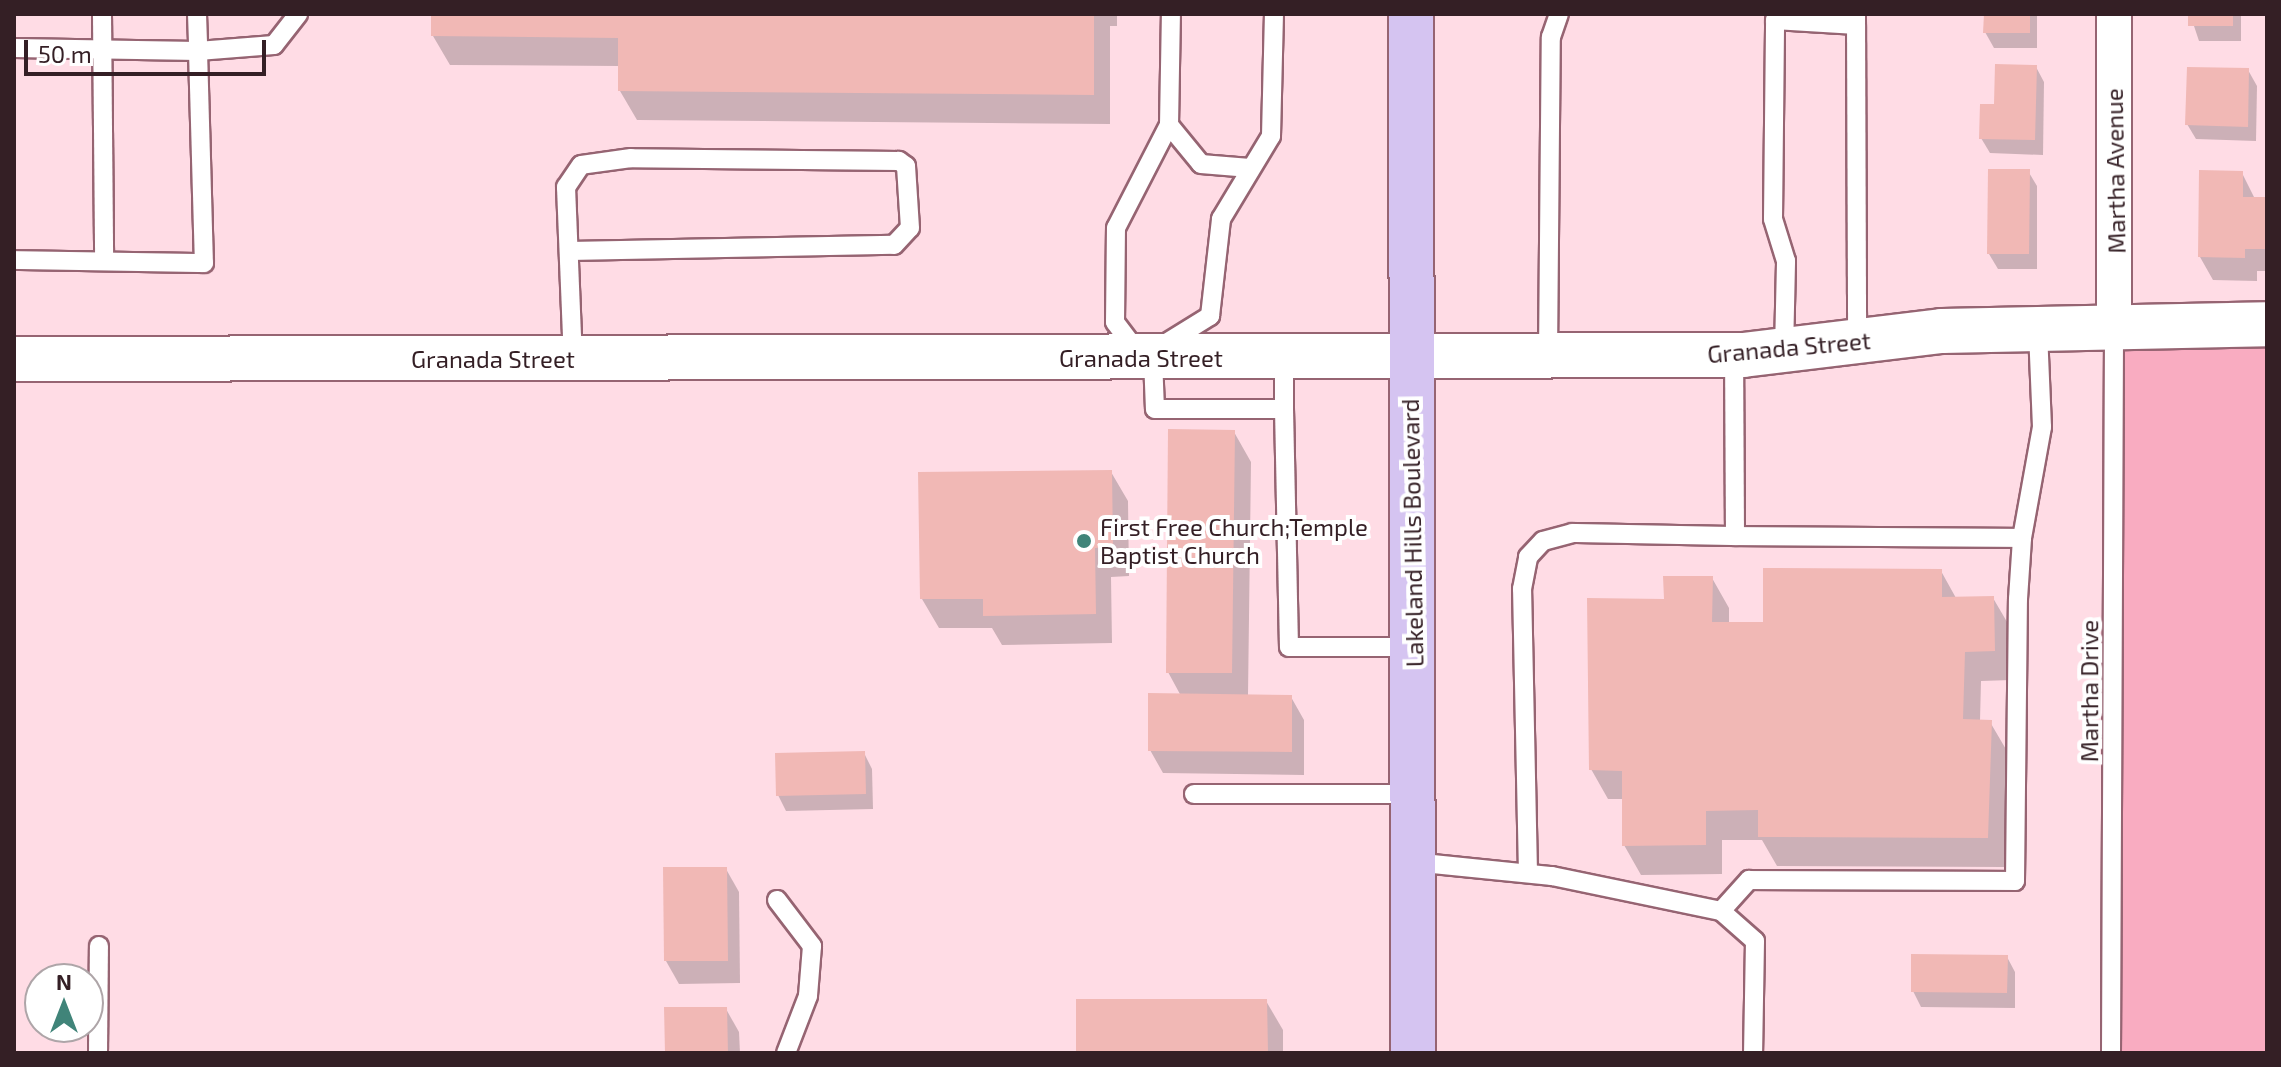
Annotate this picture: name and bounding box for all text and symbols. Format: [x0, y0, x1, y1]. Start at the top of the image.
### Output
scale bar [28, 24, 270, 74]
text: 50 m [38, 39, 92, 68]
street label: Martha Avenue [2099, 88, 2131, 254]
street label: Granada Street [1706, 326, 1872, 368]
street label: Granada Street [1059, 344, 1223, 372]
street label: Granada Street [411, 345, 575, 373]
street label: Lakeland Hills Boulevard [1395, 399, 1429, 667]
place label: First Free Church;Temple Baptist Church [1100, 513, 1368, 569]
marker: First Free Church;Temple Baptist Church [1075, 532, 1093, 550]
street label: Martha Drive [2075, 620, 2103, 762]
north arrow [24, 963, 104, 1043]
text: N [56, 968, 72, 994]

